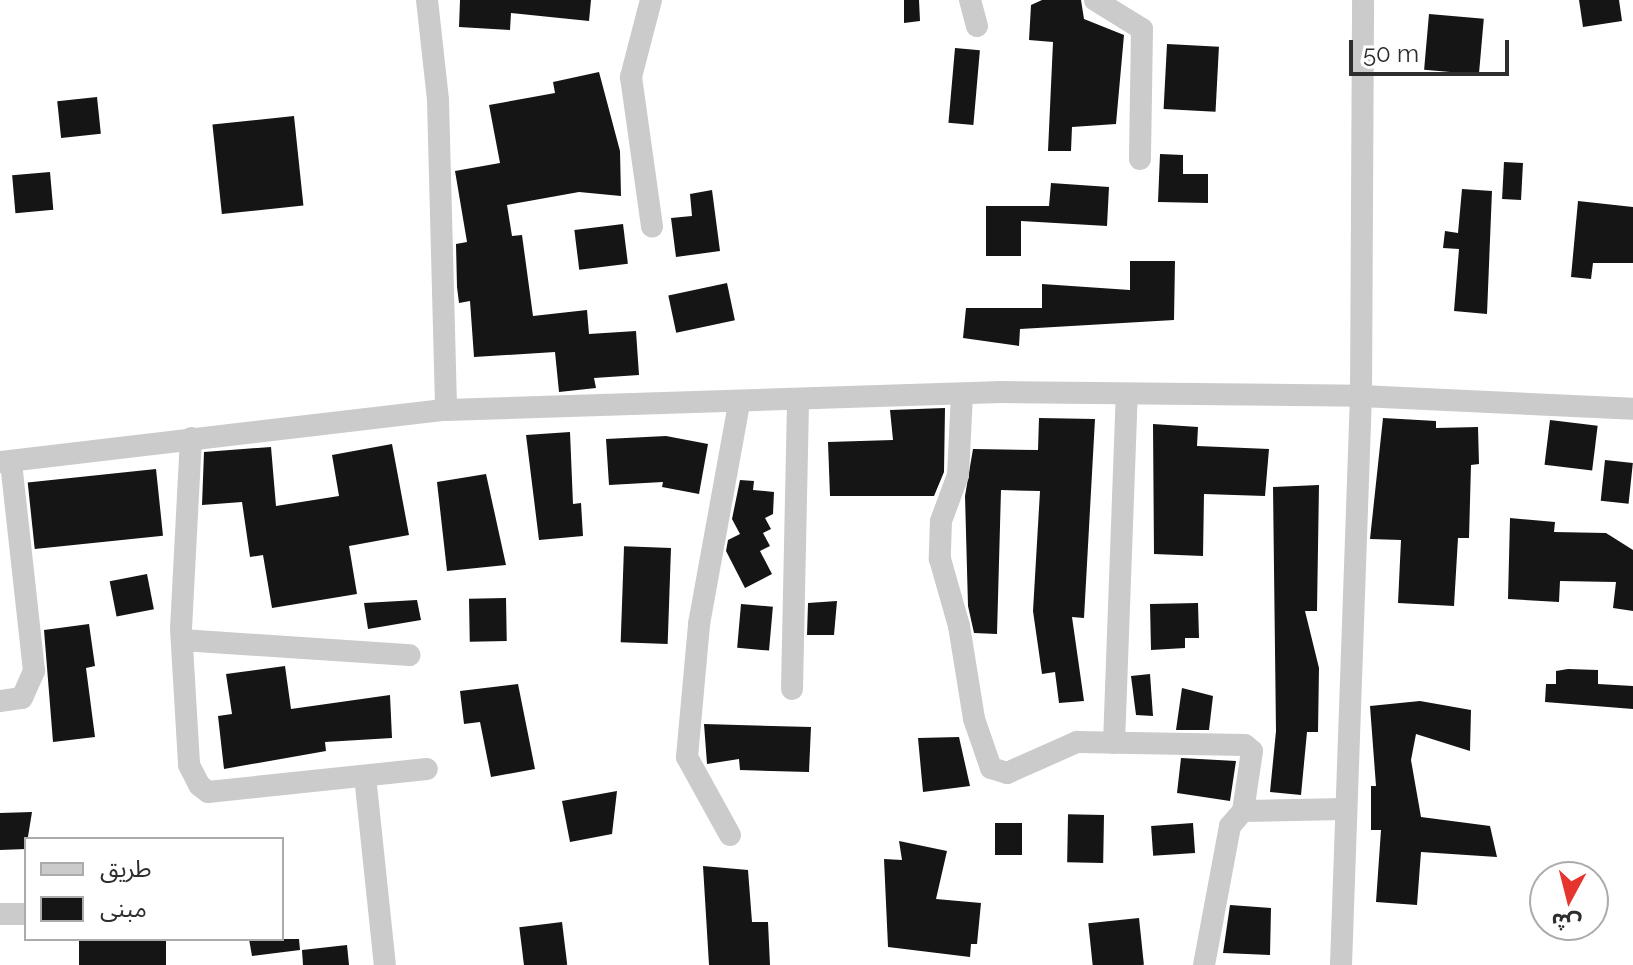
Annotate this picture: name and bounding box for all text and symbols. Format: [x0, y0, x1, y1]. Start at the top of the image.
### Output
scale bar [1353, 24, 1513, 74]
text: 50 m [1363, 39, 1419, 68]
legend [24, 837, 284, 941]
text: طريق [100, 854, 152, 883]
north arrow [1529, 861, 1609, 941]
text: مبنى [100, 894, 147, 923]
text: ش [1550, 908, 1583, 938]

